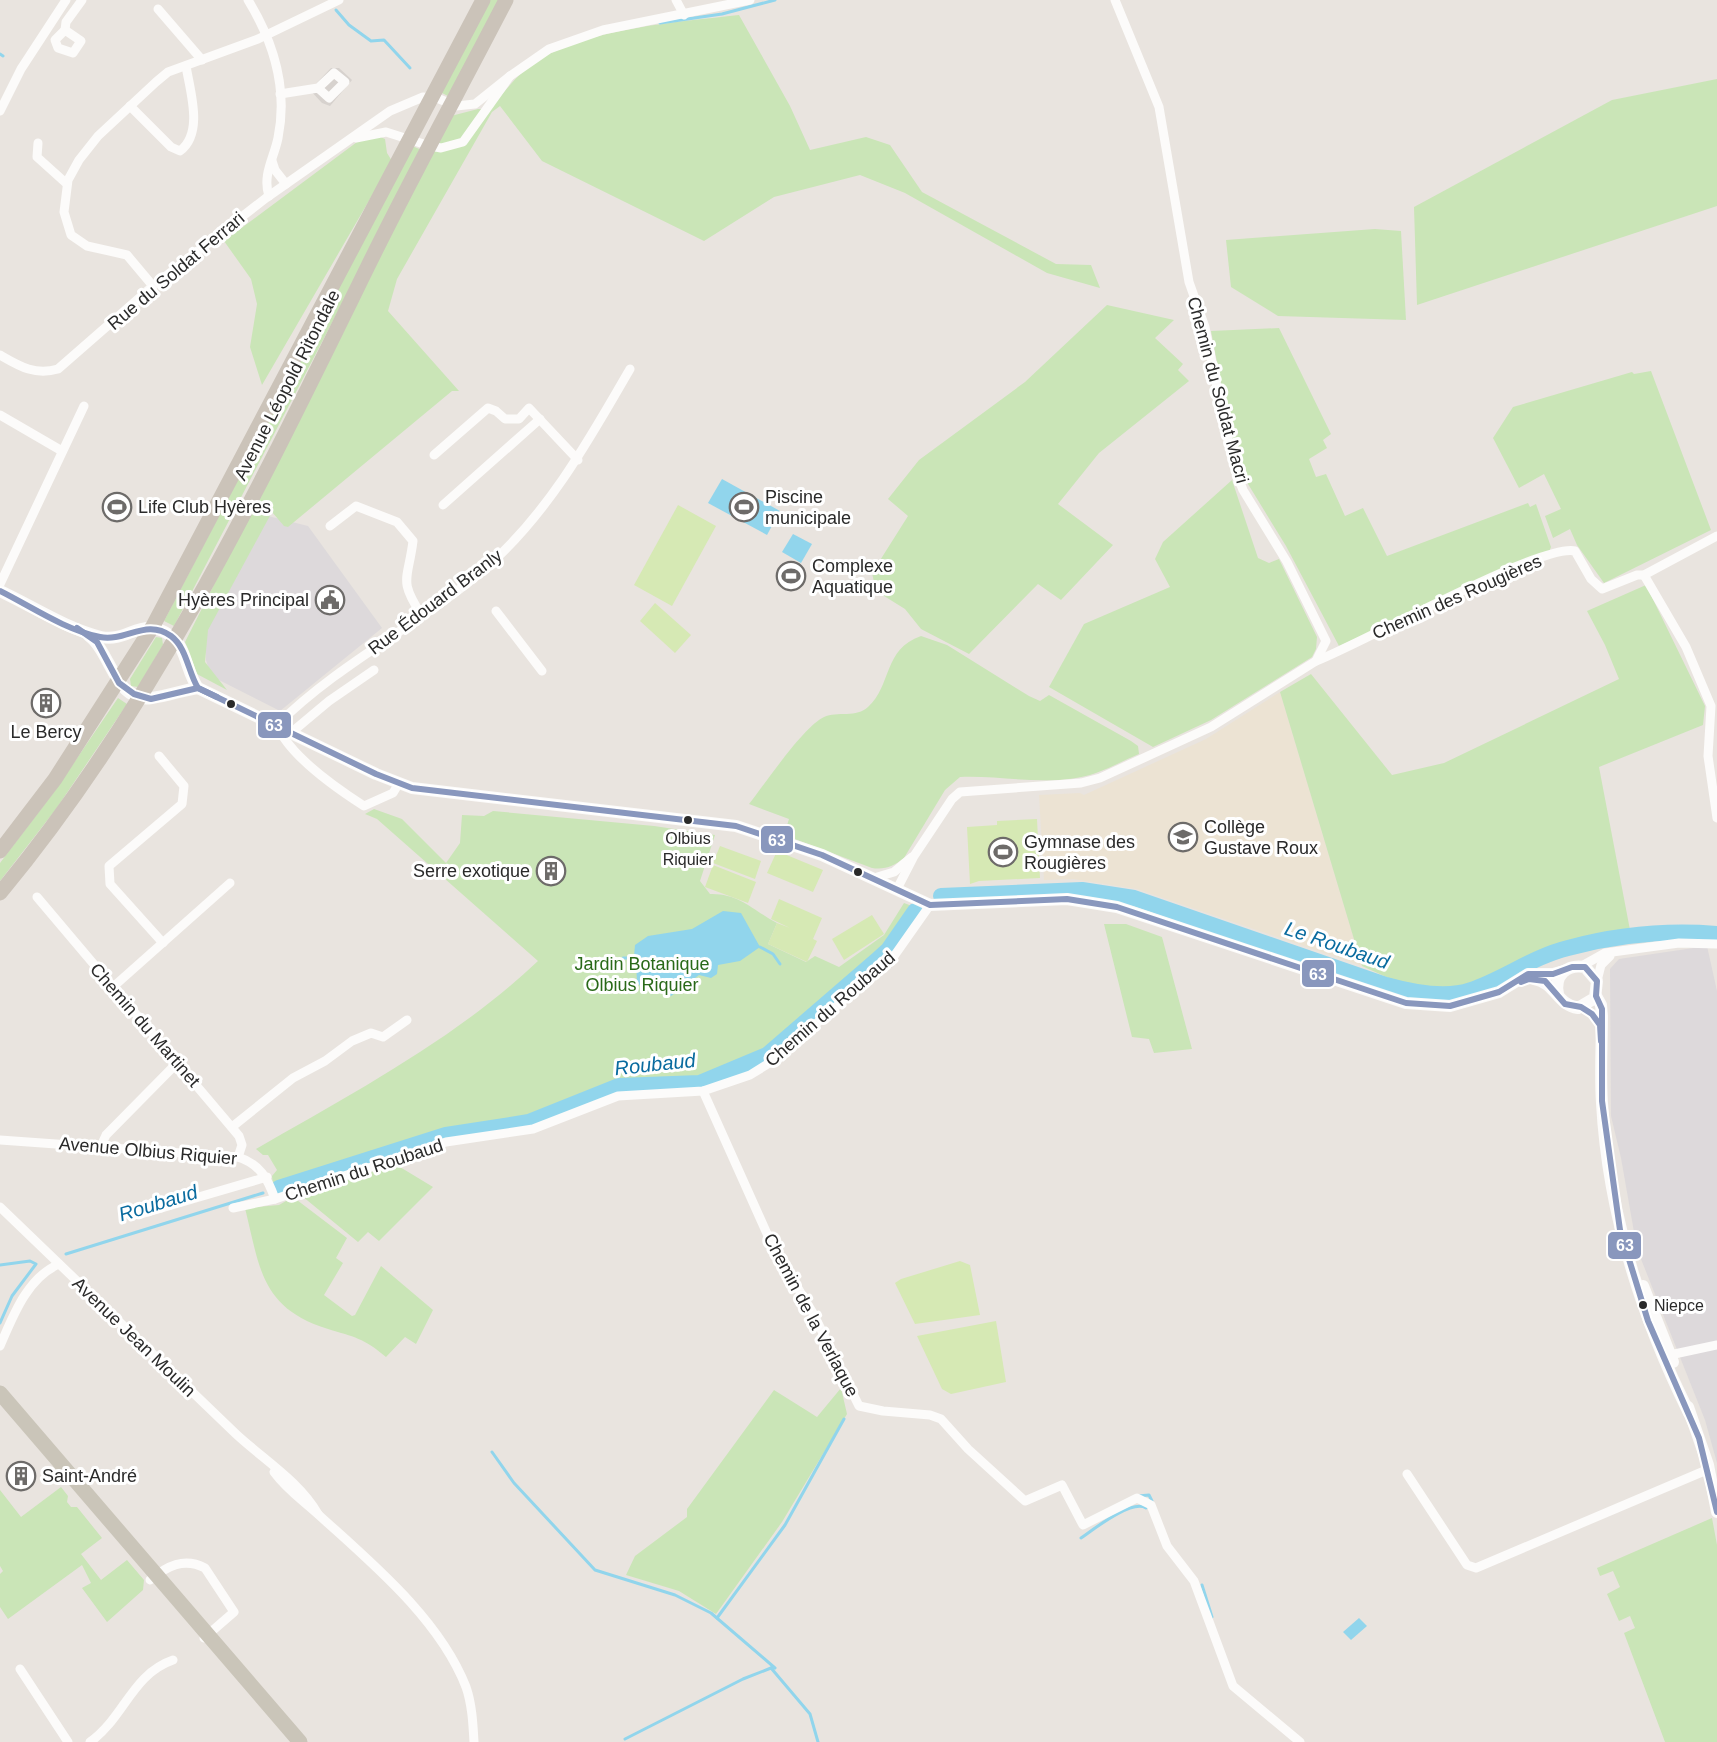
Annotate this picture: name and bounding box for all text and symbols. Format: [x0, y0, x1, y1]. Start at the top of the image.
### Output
street label: Rue du Soldat Ferrari [104, 208, 248, 334]
street label: Avenue Léopold Ritondale [230, 287, 344, 483]
street label: Chemin du Soldat Macri [1183, 295, 1253, 485]
place label: Piscine municipale [765, 487, 851, 528]
sports icon: Life Club Hyères [101, 491, 133, 523]
sports icon: Piscine municipale [728, 491, 760, 523]
place label: Life Club Hyères [138, 497, 271, 517]
street label: Rue Édouard Branly [364, 545, 506, 659]
street label: Chemin des Rougières [1369, 551, 1545, 643]
place label: Complexe Aquatique [812, 556, 893, 597]
sports icon: Complexe Aquatique [775, 560, 807, 592]
public building icon: Hyères Principal [314, 584, 346, 616]
place label: Hyères Principal [178, 590, 309, 610]
building icon: Le Bercy [30, 687, 62, 719]
unlabelled marker [225, 698, 237, 710]
line badge: 63 [257, 711, 292, 739]
text: 63 [265, 717, 283, 734]
place label: Le Bercy [10, 722, 82, 742]
marker: Olbius Riquier [682, 814, 694, 826]
place label: Collège Gustave Roux [1204, 817, 1318, 858]
school or university icon: Collège Gustave Roux [1167, 821, 1199, 853]
line badge: 63 [760, 825, 794, 854]
place label: Olbius Riquier [663, 830, 714, 868]
text: 63 [768, 832, 786, 849]
place label: Gymnase des Rougières [1024, 832, 1135, 873]
sports icon: Gymnase des Rougières [987, 836, 1019, 868]
building icon: Serre exotique [535, 855, 567, 887]
place label: Serre exotique [413, 861, 530, 881]
unlabelled marker [852, 866, 864, 878]
water label: Le Roubaud [1282, 917, 1393, 973]
street label: Chemin du Roubaud [761, 947, 899, 1071]
park label: Jardin Botanique Olbius Riquier [574, 954, 710, 995]
street label: Chemin du Martinet [86, 959, 204, 1091]
line badge: 63 [1301, 959, 1335, 988]
text: 63 [1309, 966, 1327, 983]
water label: Roubaud [613, 1049, 697, 1079]
street label: Avenue Olbius Riquier [58, 1133, 238, 1169]
street label: Chemin du Roubaud [282, 1135, 446, 1205]
water label: Roubaud [116, 1180, 201, 1225]
street label: Chemin de la Verlaque [759, 1230, 863, 1400]
line badge: 63 [1607, 1231, 1642, 1260]
text: 63 [1616, 1237, 1634, 1254]
street label: Avenue Jean Moulin [69, 1273, 199, 1401]
place label: Niepce [1654, 1297, 1704, 1314]
marker: Niepce [1637, 1299, 1649, 1311]
building icon: Saint-André [5, 1460, 37, 1492]
place label: Saint-André [42, 1466, 137, 1486]

